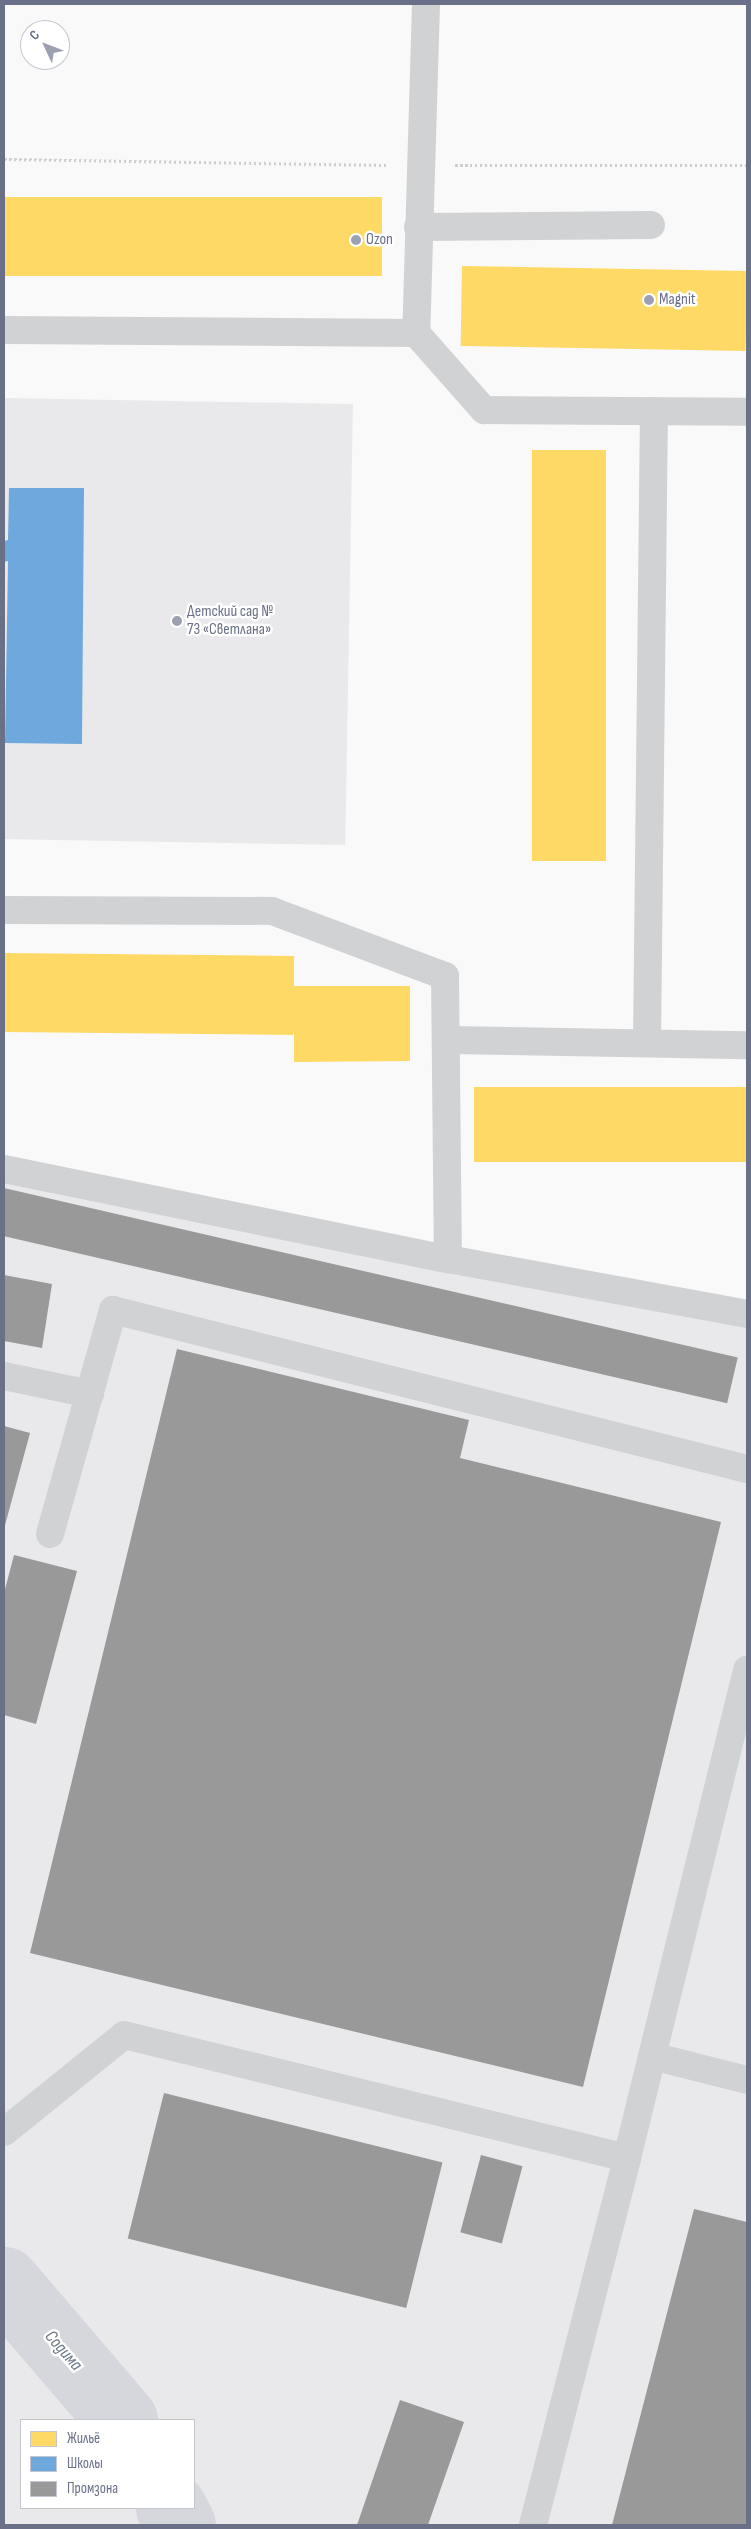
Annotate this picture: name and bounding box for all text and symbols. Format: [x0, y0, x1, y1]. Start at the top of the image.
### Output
north arrow [20, 20, 70, 70]
text: С [26, 27, 43, 44]
place label: Ozon [366, 230, 393, 250]
marker: Ozon [350, 234, 362, 246]
place label: Magnit [659, 290, 696, 310]
marker: Magnit [643, 294, 655, 306]
place label: Детский сад № 73 «Светлана» [187, 602, 273, 640]
marker: Детский сад № 73 «Светлана» [171, 615, 183, 627]
water label: Содима [40, 2326, 86, 2376]
legend [20, 2419, 195, 2509]
text: Жильё [67, 2429, 100, 2448]
text: Школы [67, 2454, 103, 2473]
text: Промзона [67, 2479, 118, 2498]

